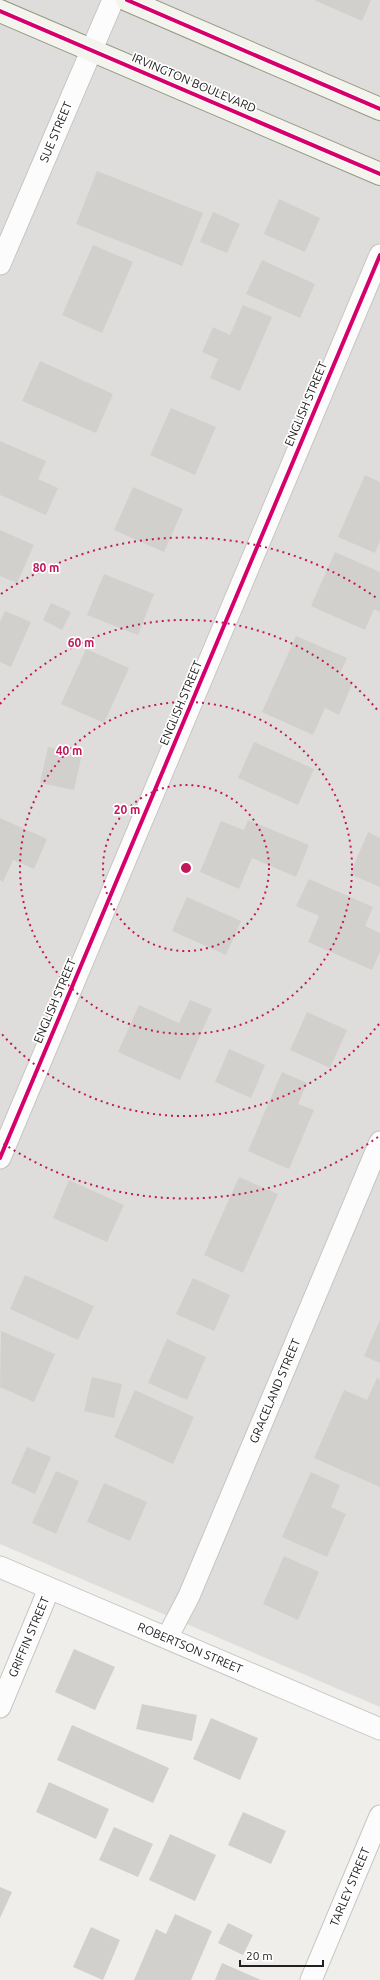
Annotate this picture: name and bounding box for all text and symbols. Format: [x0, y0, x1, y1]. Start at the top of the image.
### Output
street label: IRVINGTON BOULEVARD [130, 50, 258, 115]
street label: SUE STREET [37, 99, 74, 164]
street label: ENGLISH STREET [282, 359, 329, 448]
text: 80 m [33, 561, 59, 574]
text: 60 m [68, 636, 94, 649]
street label: ENGLISH STREET [157, 658, 204, 747]
text: 40 m [56, 744, 82, 757]
text: 20 m [114, 803, 140, 816]
centre of rings [179, 861, 193, 875]
street label: ENGLISH STREET [31, 956, 78, 1045]
street label: GRACELAND STREET [247, 1336, 303, 1445]
street label: GRIFFIN STREET [6, 1594, 51, 1679]
street label: ROBERTSON STREET [136, 1620, 245, 1676]
street label: TARLEY STREET [327, 1845, 372, 1928]
scale bar [240, 1942, 323, 1968]
text: 20 m [246, 1949, 273, 1962]

